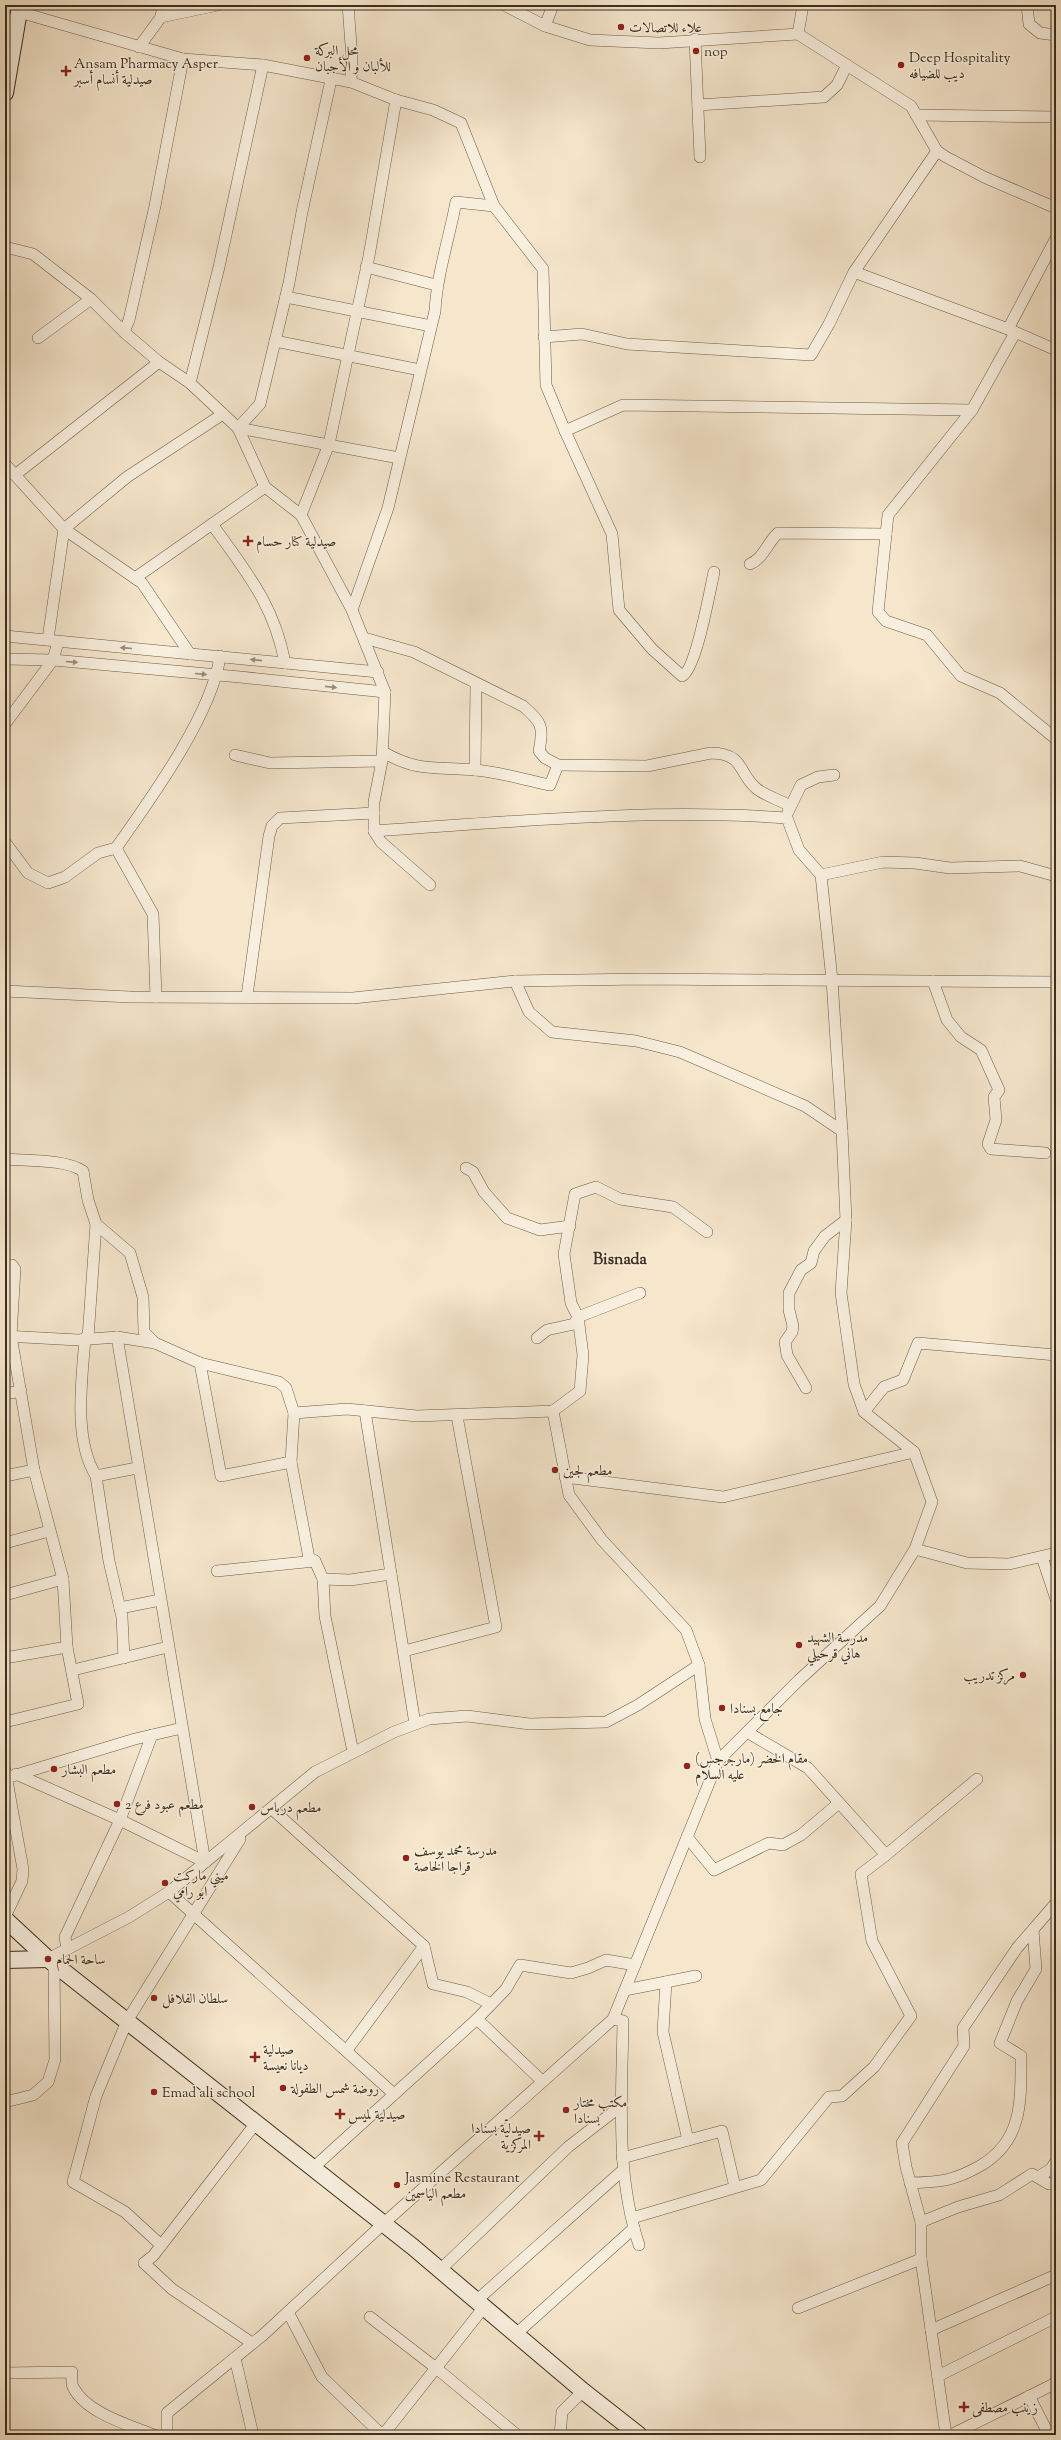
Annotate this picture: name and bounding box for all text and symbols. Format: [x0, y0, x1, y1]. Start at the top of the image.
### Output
place label: علاء للاتصالات [629, 19, 702, 39]
marker: علاء للاتصالات [616, 22, 626, 32]
place label: محل البركة للألبان و الأجبان [314, 42, 391, 78]
place label: nop [704, 43, 728, 63]
marker: nop [691, 46, 701, 56]
place label: Deep Hospitality ديب للضيافه [909, 49, 1010, 85]
marker: محل البركة للألبان و الأجبان [302, 53, 312, 63]
place label: Ansam Pharmacy Asper صيدلية أنسام أسبر [72, 55, 219, 92]
marker: Deep Hospitality ديب للضيافه [896, 60, 906, 70]
marker: Ansam Pharmacy Asper صيدلية أنسام أسبر [61, 66, 71, 76]
place label: صيدلية كنار حسام [256, 533, 336, 554]
marker: صيدلية كنار حسام [243, 536, 253, 546]
one-way arrow [120, 644, 132, 651]
one-way arrow [250, 657, 262, 663]
one-way arrow [66, 659, 78, 665]
one-way arrow [195, 671, 207, 678]
one-way arrow [325, 683, 337, 690]
district label: Bisnada [593, 1249, 648, 1272]
place label: مطعم لجين [563, 1462, 612, 1484]
marker: مطعم لجين [550, 1465, 560, 1475]
place label: مدرسة الشهيد هاني قرحيلي [807, 1629, 868, 1666]
marker: مدرسة الشهيد هاني قرحيلي [794, 1640, 804, 1650]
place label: مركز تدريب [963, 1667, 1015, 1687]
marker: مركز تدريب [1018, 1670, 1028, 1680]
place label: جامع بسنادا [730, 1700, 783, 1722]
marker: جامع بسنادا [717, 1703, 727, 1713]
place label: مقام الخضر (مارجرجس) عليه السلام [695, 1750, 808, 1787]
place label: مطعم البشار [60, 1761, 116, 1783]
marker: مقام الخضر (مارجرجس) عليه السلام [682, 1761, 692, 1771]
marker: مطعم البشار [49, 1764, 59, 1774]
place label: مطعم عبود فرع 2 [125, 1796, 204, 1818]
marker: مطعم عبود فرع 2 [112, 1799, 122, 1809]
place label: مطعم درباس [260, 1799, 321, 1821]
marker: مطعم درباس [247, 1802, 257, 1812]
place label: مدرسة محمد يوسف قراجا الخاصة [414, 1842, 497, 1878]
marker: مدرسة محمد يوسف قراجا الخاصة [401, 1853, 411, 1863]
place label: ميني ماركت ابو رامي [173, 1867, 229, 1903]
marker: ميني ماركت ابو رامي [160, 1878, 170, 1888]
place label: ساحة الحمام [56, 1951, 106, 1972]
marker: ساحة الحمام [43, 1954, 53, 1964]
place label: سلطان الفلافل [162, 1990, 228, 2010]
marker: سلطان الفلافل [149, 1993, 159, 2003]
place label: صيدلية ديانا نعيسة [263, 2041, 308, 2077]
marker: صيدلية ديانا نعيسة [250, 2052, 260, 2062]
place label: روضة شمس الطفولة [290, 2080, 379, 2100]
marker: روضة شمس الطفولة [278, 2083, 288, 2093]
place label: Emad ali school [162, 2084, 256, 2104]
marker: Emad ali school [149, 2087, 159, 2097]
place label: مكتب مختار بسنادا [572, 2094, 627, 2130]
marker: مكتب مختار بسنادا [561, 2105, 571, 2115]
place label: صيدلية لميس [348, 2106, 405, 2126]
marker: صيدلية لميس [335, 2109, 345, 2119]
place label: صيدليّة بسنادا المركزيّة [471, 2118, 531, 2156]
marker: صيدليّة بسنادا المركزيّة [534, 2131, 544, 2141]
place label: Jasmine Restaurant مطعم الياسمين [404, 2169, 520, 2207]
marker: Jasmine Restaurant مطعم الياسمين [392, 2180, 402, 2190]
place label: زينب مصطفى [972, 2399, 1038, 2419]
marker: زينب مصطفى [959, 2402, 969, 2412]

